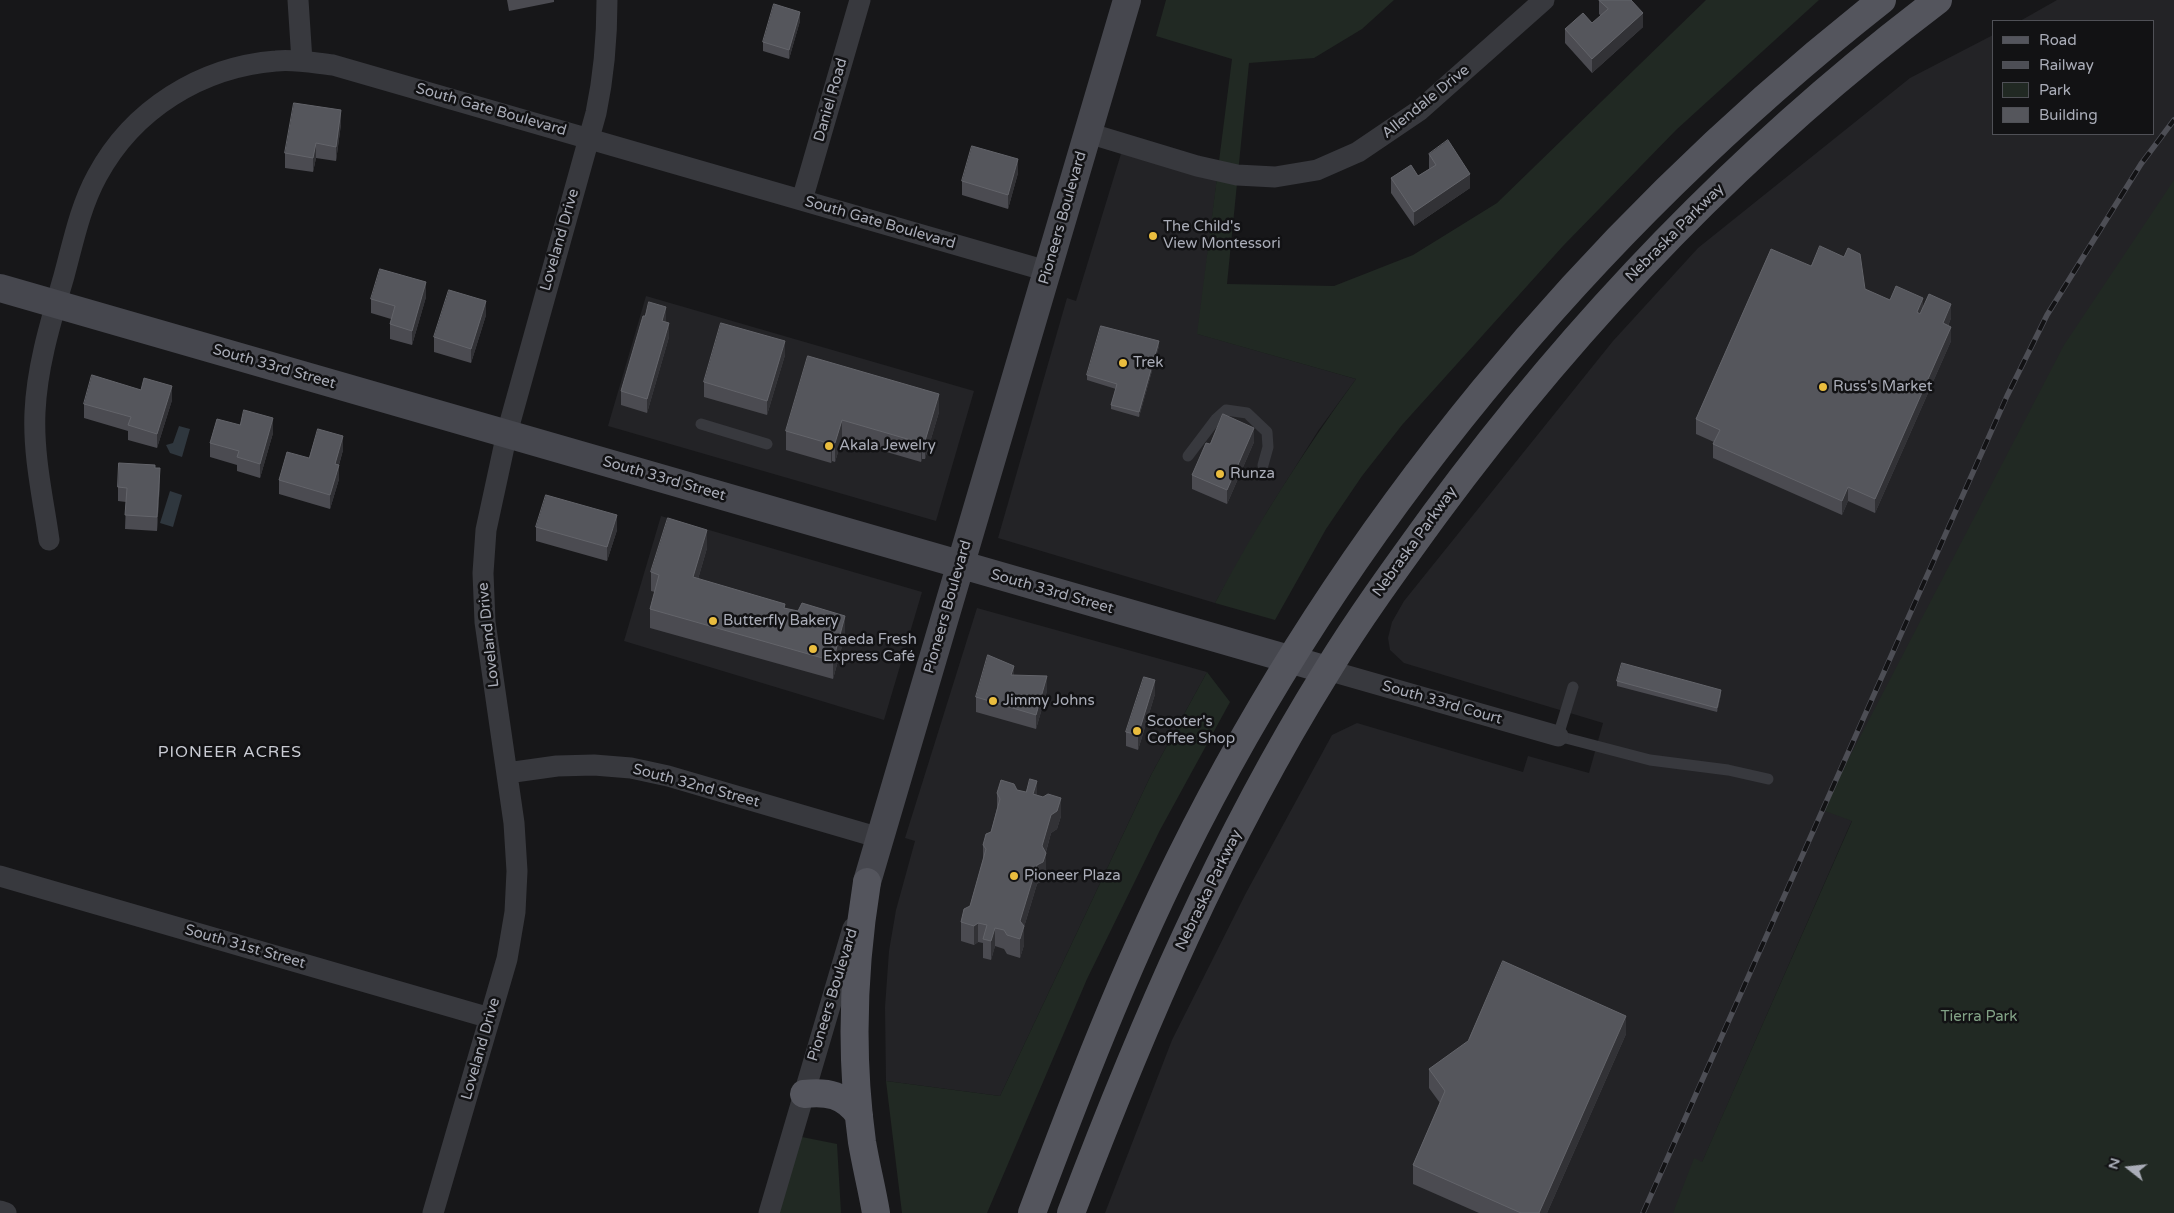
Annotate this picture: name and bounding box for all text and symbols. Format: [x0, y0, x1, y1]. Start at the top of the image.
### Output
legend [1992, 20, 2154, 135]
text: Road [2039, 31, 2077, 49]
street label: Daniel Road [810, 56, 852, 144]
text: Railway [2039, 56, 2094, 74]
street label: Allendale Drive [1379, 61, 1473, 143]
street label: South Gate Boulevard [414, 80, 568, 140]
text: Park [2039, 81, 2071, 99]
text: Building [2039, 106, 2098, 124]
street label: Pioneers Boulevard [1035, 149, 1091, 287]
street label: Nebraska Parkway [1622, 180, 1728, 286]
street label: Loveland Drive [537, 187, 583, 293]
street label: South Gate Boulevard [803, 193, 957, 253]
place label: The Child's View Montessori [1163, 218, 1281, 253]
marker: The Child's View Montessori [1147, 230, 1159, 242]
street label: South 33rd Street [211, 341, 337, 393]
place label: Trek [1133, 354, 1163, 372]
marker: Trek [1117, 357, 1129, 369]
place label: Russ's Market [1833, 378, 1933, 396]
marker: Russ's Market [1817, 381, 1829, 393]
place label: Akala Jewelry [839, 437, 936, 455]
marker: Akala Jewelry [823, 440, 835, 452]
street label: South 33rd Street [601, 453, 727, 505]
place label: Runza [1230, 465, 1275, 483]
marker: Runza [1214, 468, 1226, 480]
street label: Nebraska Parkway [1369, 483, 1461, 601]
street label: Pioneers Boulevard [920, 538, 976, 676]
street label: South 33rd Street [989, 566, 1115, 618]
street label: Loveland Drive [475, 582, 503, 688]
place label: Butterfly Bakery [723, 612, 839, 630]
marker: Butterfly Bakery [707, 615, 719, 627]
place label: Braeda Fresh Express Café [823, 631, 917, 666]
marker: Braeda Fresh Express Café [807, 643, 819, 655]
street label: South 33rd Court [1380, 677, 1504, 729]
place label: Jimmy Johns [1003, 692, 1095, 710]
marker: Jimmy Johns [987, 695, 999, 707]
place label: Scooter's Coffee Shop [1147, 713, 1235, 748]
marker: Scooter's Coffee Shop [1131, 725, 1143, 737]
district label: PIONEER ACRES [156, 743, 304, 763]
street label: South 32nd Street [631, 760, 761, 812]
street label: Nebraska Parkway [1172, 827, 1246, 953]
place label: Pioneer Plaza [1024, 867, 1121, 885]
marker: Pioneer Plaza [1008, 870, 1020, 882]
street label: South 31st Street [183, 921, 307, 973]
street label: Pioneers Boulevard [804, 926, 862, 1064]
street label: Loveland Drive [458, 996, 504, 1102]
park label: Tierra Park [1940, 1008, 2018, 1026]
north arrow [2104, 1143, 2154, 1193]
text: N [2104, 1156, 2124, 1171]

